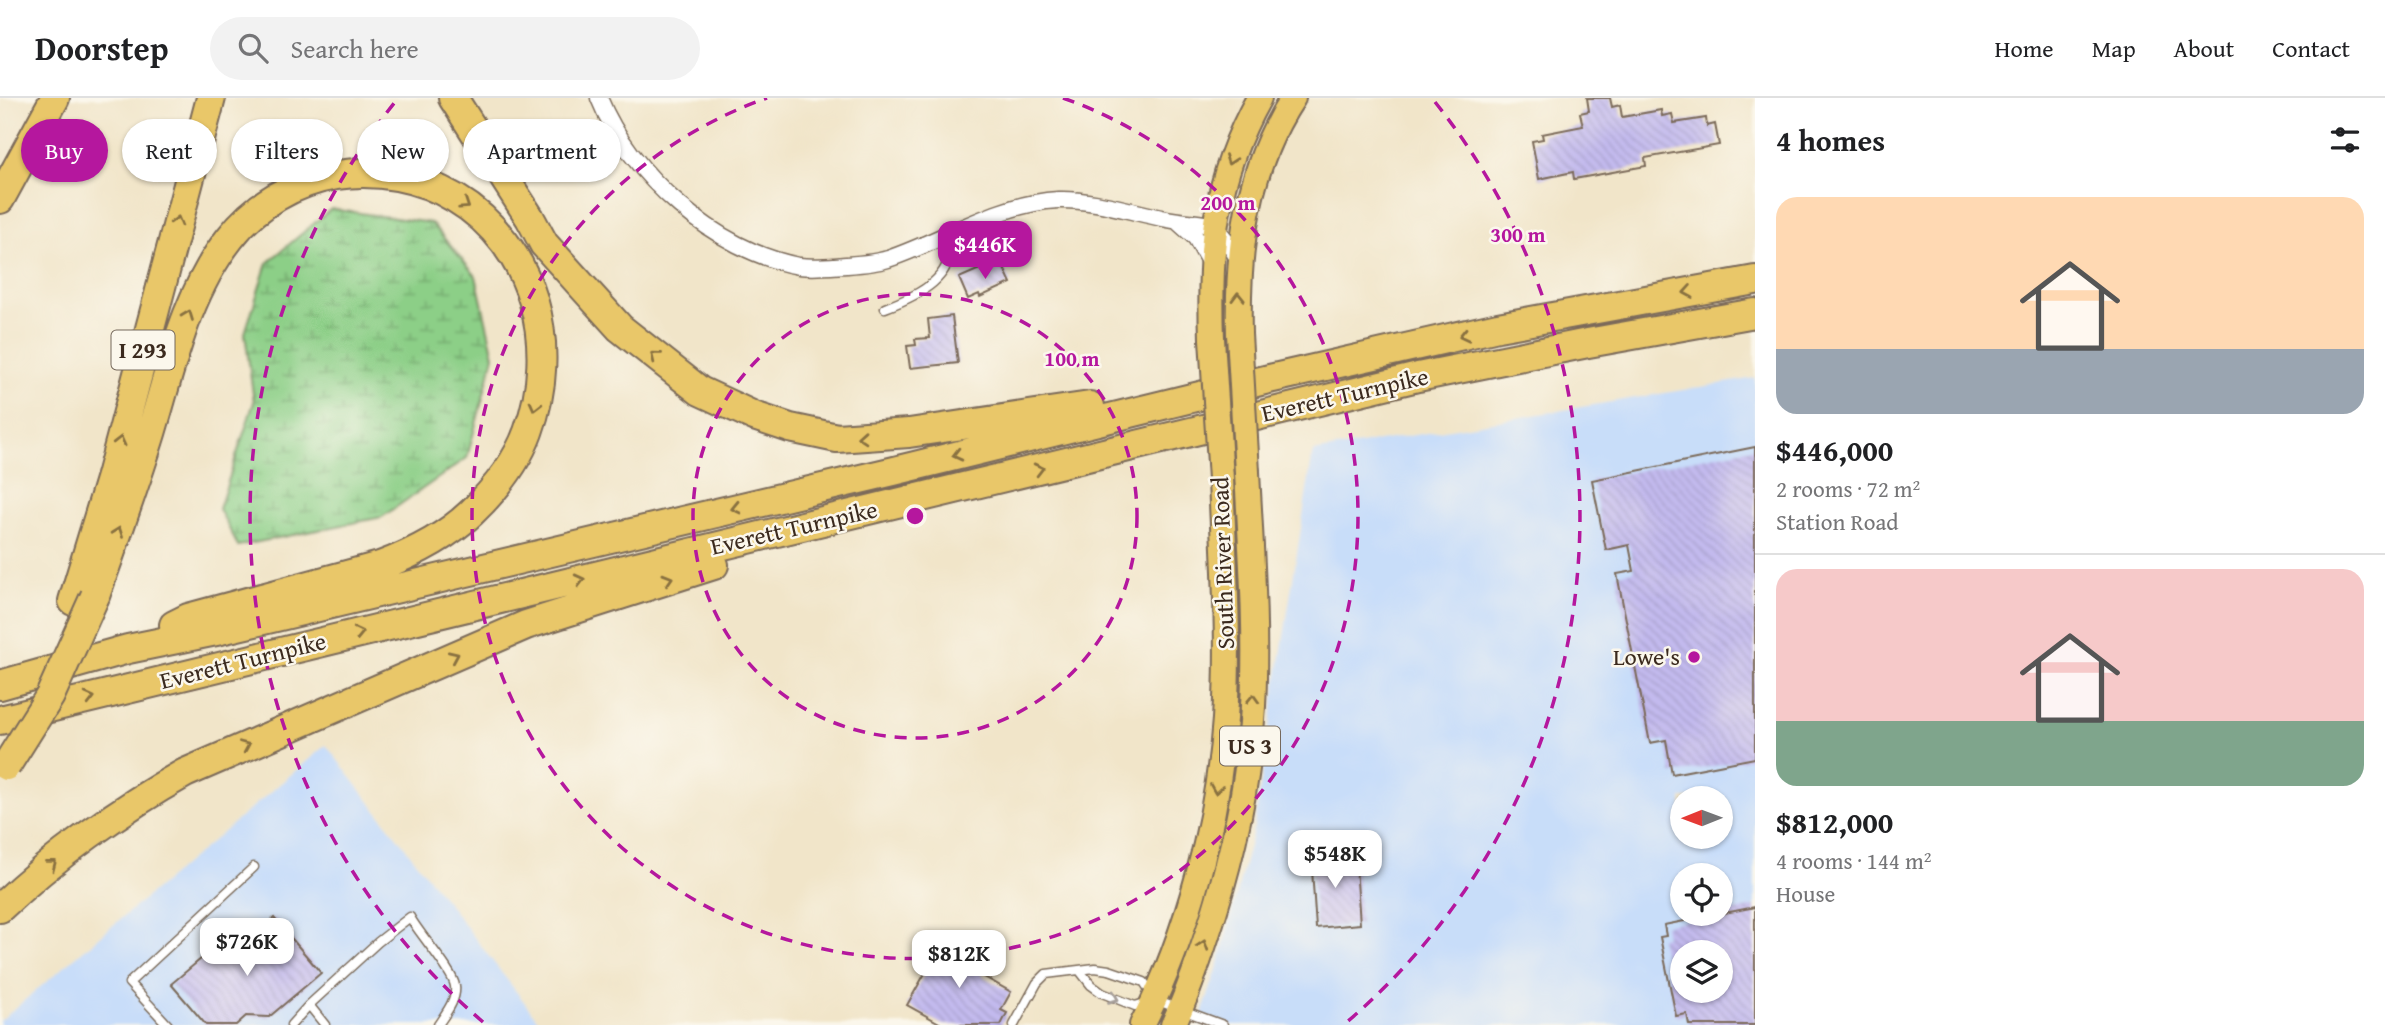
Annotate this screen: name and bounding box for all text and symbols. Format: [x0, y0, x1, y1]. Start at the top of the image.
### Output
search box [210, 17, 700, 80]
text: Doorstep [35, 24, 168, 72]
icon: search [234, 29, 272, 67]
text: Search here [290, 29, 419, 68]
text: Home [1995, 31, 2054, 66]
text: Map [2092, 31, 2136, 66]
text: About [2174, 31, 2234, 66]
text: Contact [2272, 31, 2350, 66]
text: 4 homes [1776, 118, 1885, 162]
chip: Buy [21, 119, 108, 182]
chip: Rent [122, 119, 217, 182]
chip: Filters [231, 119, 343, 182]
chip: New [357, 119, 449, 182]
chip: Apartment [463, 119, 621, 182]
icon: filters [2326, 121, 2364, 159]
one-way arrow [1224, 153, 1238, 165]
text: 200 m [1200, 187, 1256, 218]
one-way arrow [457, 196, 470, 209]
one-way arrow [169, 215, 184, 227]
text: 300 m [1490, 219, 1546, 250]
pin: $446K [936, 222, 1034, 281]
text: $446K [954, 227, 1016, 260]
icon: home [2007, 243, 2133, 369]
one-way arrow [1682, 284, 1694, 299]
one-way arrow [1230, 291, 1246, 302]
one-way arrow [180, 310, 194, 322]
one-way arrow [1458, 327, 1470, 341]
road number: I 293 [111, 330, 174, 370]
text: 100 m [1044, 343, 1100, 374]
one-way arrow [650, 352, 662, 365]
street label: Everett Turnpike [1258, 358, 1432, 431]
one-way arrow [529, 399, 543, 411]
text: $446,000 [1776, 428, 1893, 472]
one-way arrow [856, 429, 867, 444]
one-way arrow [112, 435, 126, 447]
one-way arrow [951, 447, 963, 462]
one-way arrow [1033, 463, 1045, 477]
text: 2 rooms · 72 m² [1776, 472, 1920, 505]
street label: South River Road [1202, 476, 1243, 650]
street label: Everett Turnpike [707, 491, 881, 564]
one-way arrow [730, 499, 742, 514]
centre of rings [903, 504, 927, 528]
text: Station Road [1776, 505, 1899, 538]
one-way arrow [110, 526, 124, 538]
one-way arrow [662, 572, 674, 587]
one-way arrow [574, 574, 586, 588]
icon: home [2007, 615, 2133, 741]
street label: Everett Turnpike [156, 623, 330, 698]
one-way arrow [353, 627, 365, 642]
place label: Lowe's [1613, 639, 1680, 674]
marker: Lowe's [1686, 649, 1702, 665]
one-way arrow [447, 650, 459, 664]
one-way arrow [84, 692, 96, 706]
one-way arrow [1246, 694, 1261, 705]
road number: US 3 [1220, 726, 1280, 766]
one-way arrow [238, 740, 251, 754]
one-way arrow [1209, 784, 1224, 795]
north arrow [1670, 786, 1732, 849]
map controls [1670, 786, 1733, 1003]
text: $812,000 [1776, 800, 1893, 844]
pin: $548K [1286, 830, 1384, 890]
text: $548K [1304, 836, 1366, 869]
text: 4 rooms · 144 m² [1776, 844, 1931, 877]
one-way arrow [44, 859, 56, 872]
button: locate [1670, 863, 1733, 926]
text: House [1776, 877, 1835, 910]
pin: $726K [198, 918, 296, 978]
text: $726K [216, 924, 278, 957]
pin: $812K [910, 930, 1008, 990]
text: $812K [928, 936, 990, 969]
one-way arrow [1195, 940, 1210, 952]
button: layers [1670, 940, 1733, 1003]
one-way arrow [1107, 989, 1119, 1003]

